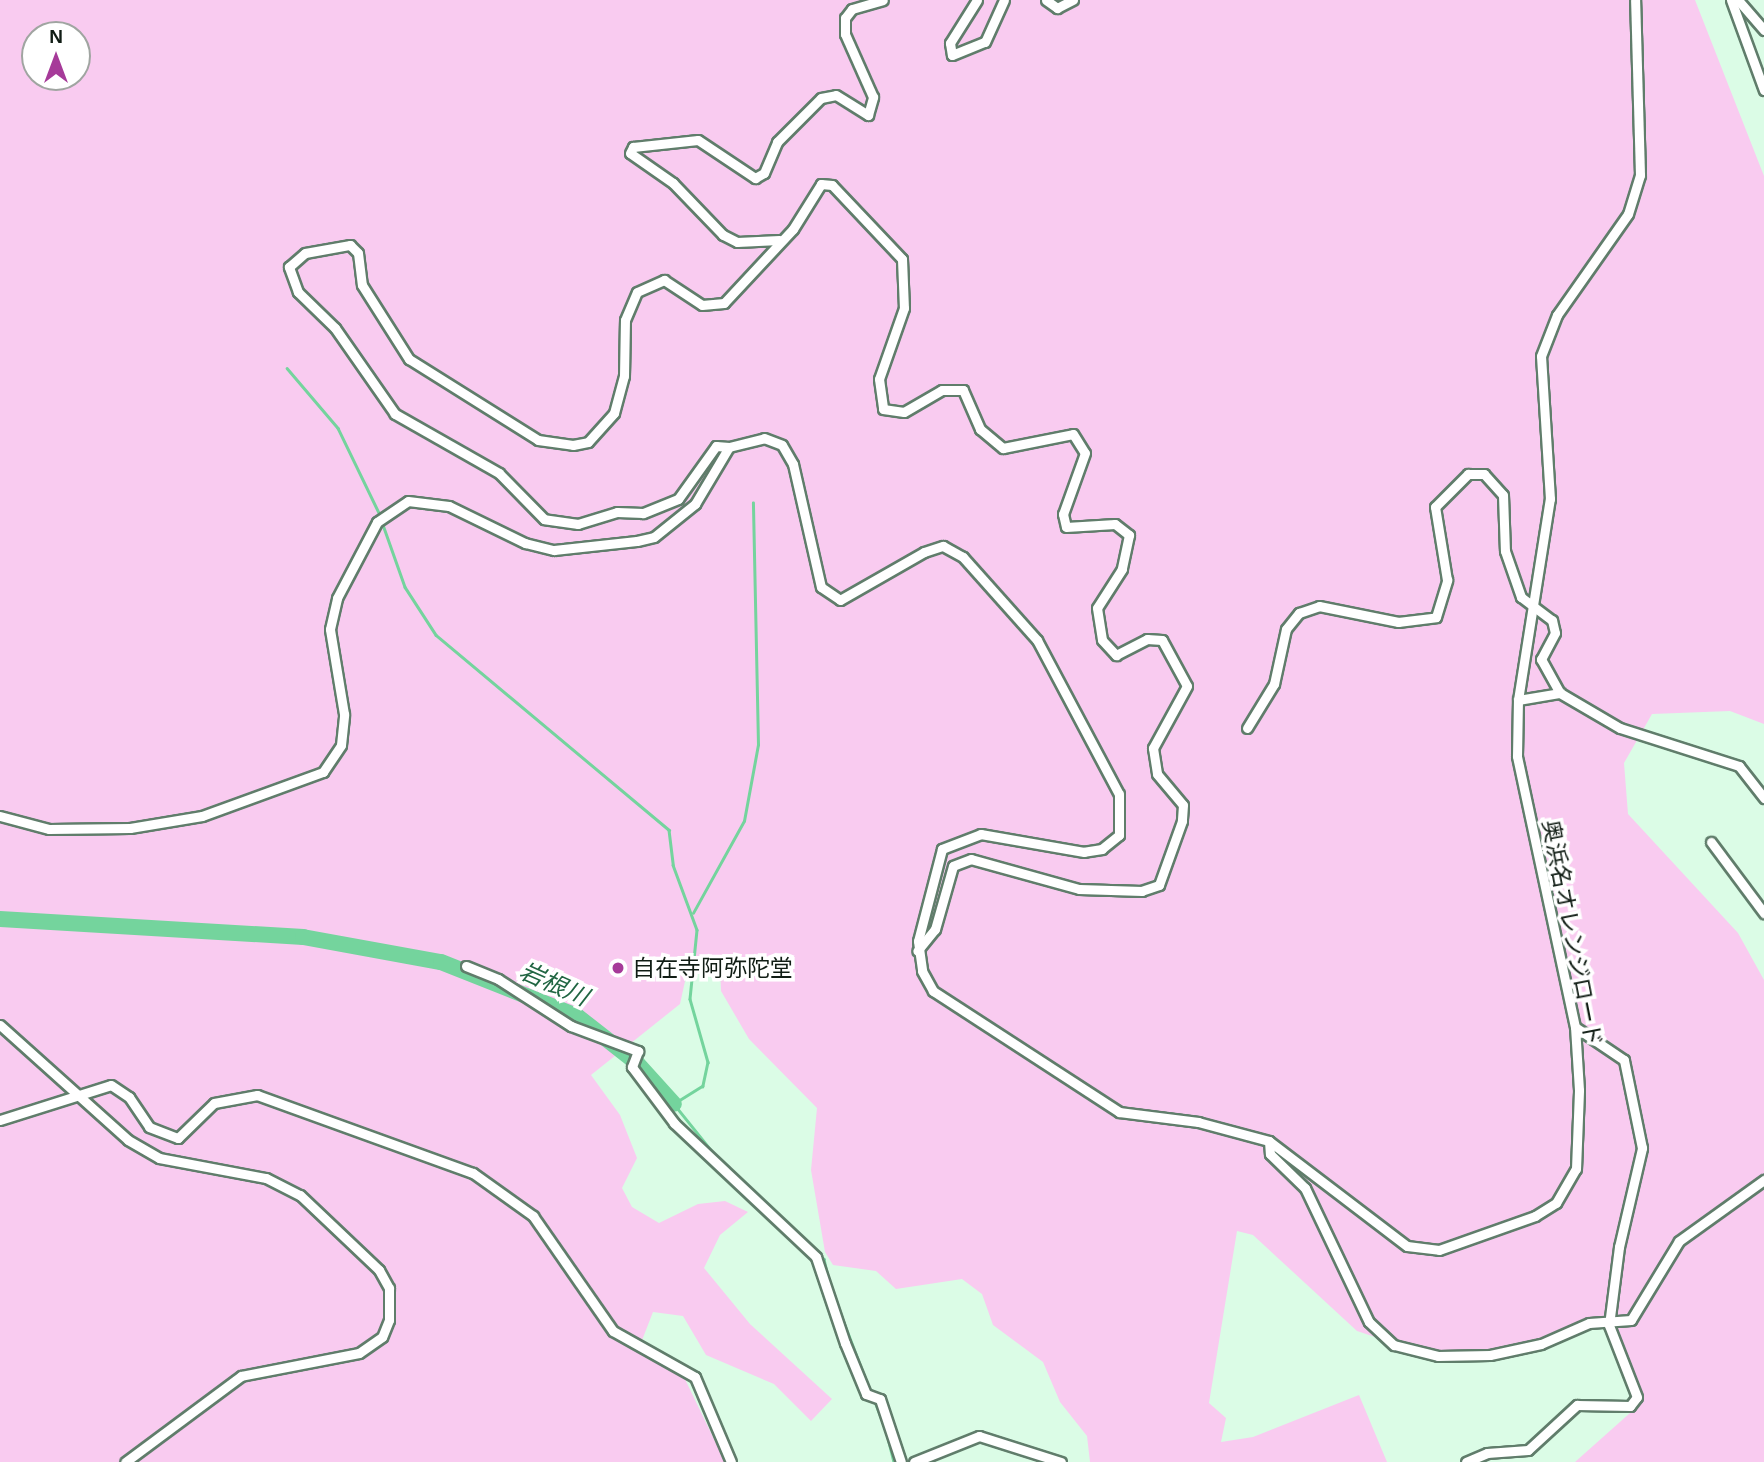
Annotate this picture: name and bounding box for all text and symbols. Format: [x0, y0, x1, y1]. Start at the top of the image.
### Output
north arrow [21, 21, 91, 91]
text: N [49, 26, 63, 47]
street label: 奥浜名オレンジロード [1537, 817, 1607, 1049]
place label: 自在寺阿弥陀堂 [632, 954, 793, 982]
water label: 岩根川 [515, 956, 593, 1012]
marker: 自在寺阿弥陀堂 [610, 960, 626, 976]

